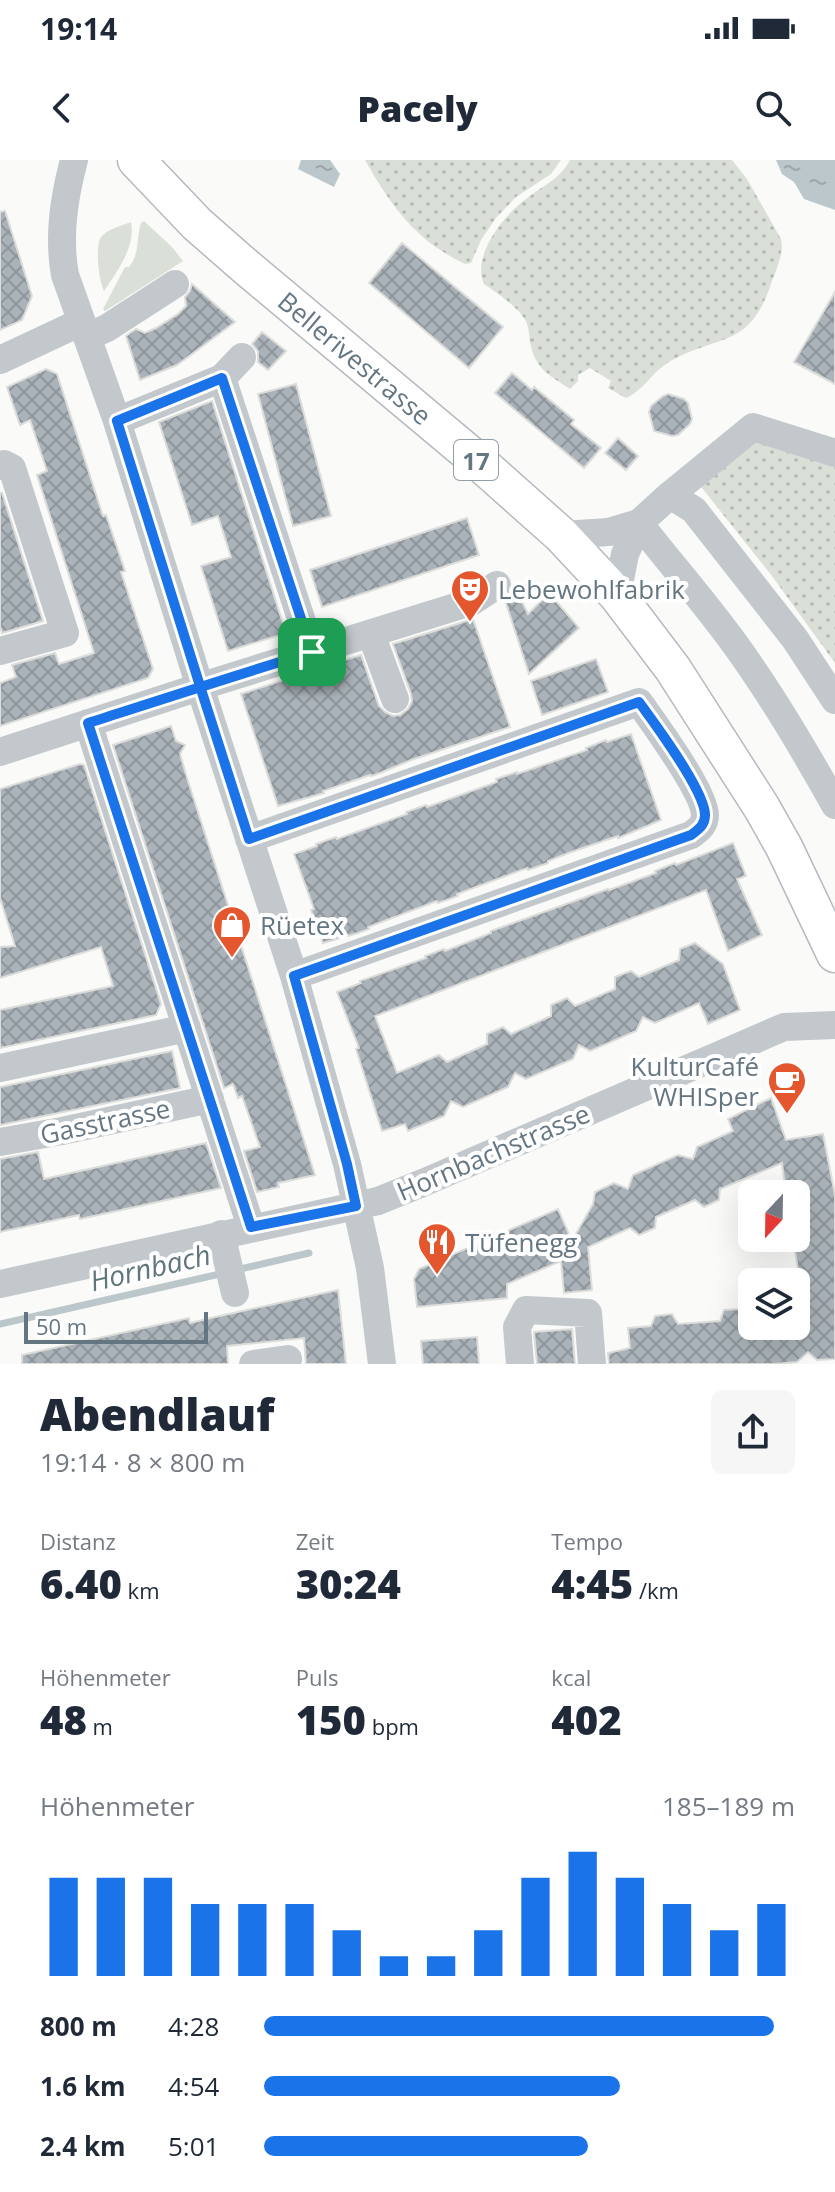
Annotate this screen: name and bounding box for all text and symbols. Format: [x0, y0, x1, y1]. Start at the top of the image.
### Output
text: 19:14 [40, 8, 117, 49]
text: Pacely [357, 84, 478, 133]
icon: back [40, 86, 84, 130]
icon: search [751, 86, 795, 130]
street label: Bellerivestrasse [271, 283, 439, 433]
road number: 17 [454, 440, 498, 480]
theatre icon: Lebewohlfabrik [449, 568, 491, 623]
place label: Lebewohlfabrik [498, 571, 685, 607]
pin [278, 618, 346, 686]
icon: arrive [290, 630, 334, 674]
shop icon: Rüetex [211, 904, 253, 959]
place label: Rüetex [260, 907, 344, 943]
place label: KulturCafé WHISper [631, 1048, 759, 1114]
cafe icon: KulturCafé WHISper [766, 1060, 808, 1115]
street label: Gasstrasse [37, 1090, 173, 1152]
street label: Hornbachstrasse [391, 1095, 595, 1209]
north arrow [738, 1180, 810, 1252]
map controls [738, 1180, 810, 1340]
restaurant icon: Tüfenegg [416, 1221, 458, 1276]
place label: Tüfenegg [465, 1224, 577, 1260]
water label: Hornbach [86, 1235, 214, 1299]
button: layers [738, 1268, 810, 1340]
scale bar [24, 1308, 208, 1344]
text: 50 m [36, 1311, 87, 1341]
text: Abendlauf [40, 1384, 275, 1444]
button: share [711, 1390, 795, 1474]
text: 19:14 · 8 × 800 m [40, 1444, 245, 1480]
text: Distanz [40, 1526, 116, 1556]
text: Zeit [296, 1526, 334, 1556]
text: Tempo [551, 1526, 623, 1556]
text: 6.40 [40, 1556, 122, 1611]
text: 30:24 [296, 1556, 401, 1611]
text: 4:45 [551, 1556, 633, 1611]
text: km [122, 1575, 160, 1605]
text: /km [633, 1575, 679, 1605]
text: Höhenmeter [40, 1662, 171, 1692]
text: Puls [296, 1662, 338, 1692]
text: kcal [551, 1662, 591, 1692]
text: 48 [40, 1692, 87, 1747]
text: 150 [296, 1692, 366, 1747]
text: 402 [551, 1692, 622, 1747]
text: m [87, 1711, 113, 1741]
text: bpm [366, 1711, 419, 1741]
text: Höhenmeter [40, 1788, 194, 1824]
text: 185–189 m [662, 1788, 795, 1824]
text: 800 m [40, 2008, 117, 2044]
text: 4:28 [168, 2008, 219, 2044]
text: 1.6 km [40, 2068, 126, 2104]
text: 4:54 [168, 2068, 219, 2104]
text: 2.4 km [40, 2128, 126, 2164]
text: 5:01 [168, 2128, 219, 2164]

